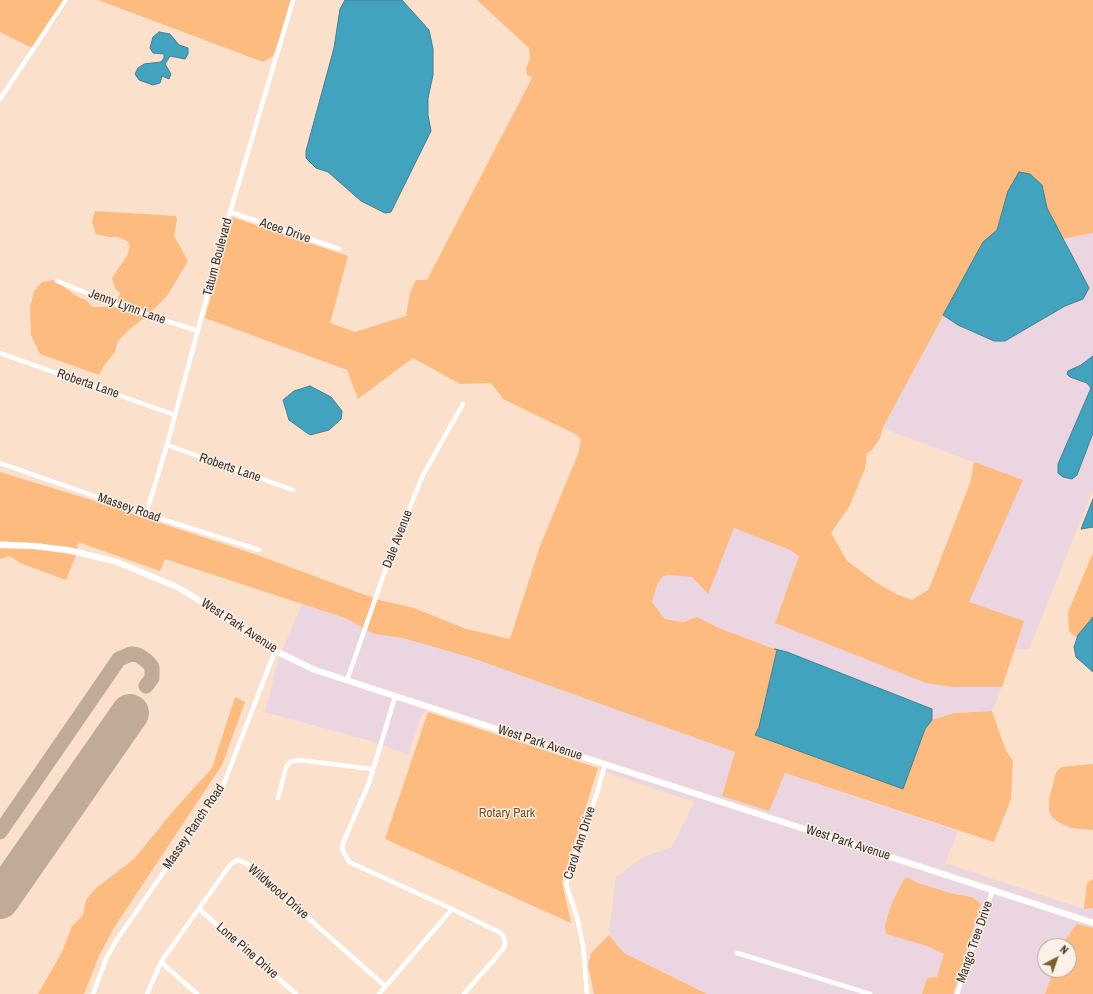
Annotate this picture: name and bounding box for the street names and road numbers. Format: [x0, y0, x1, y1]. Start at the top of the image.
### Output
street label: Acee Drive [258, 215, 312, 247]
street label: Tatum Boulevard [200, 216, 236, 298]
street label: Jenny Lynn Lane [86, 286, 168, 328]
street label: Roberta Lane [55, 366, 121, 402]
street label: Roberts Lane [197, 450, 263, 486]
street label: Massey Road [96, 490, 162, 526]
street label: Dale Avenue [380, 508, 416, 570]
street label: West Park Avenue [198, 596, 280, 656]
street label: West Park Avenue [496, 722, 584, 764]
street label: Massey Ranch Road [160, 782, 228, 872]
street label: Carol Ann Drive [561, 805, 599, 881]
street label: West Park Avenue [804, 822, 892, 864]
street label: Wildwood Drive [244, 861, 312, 923]
street label: Mango Tree Drive [954, 899, 996, 985]
street label: Lone Pine Drive [213, 920, 281, 982]

